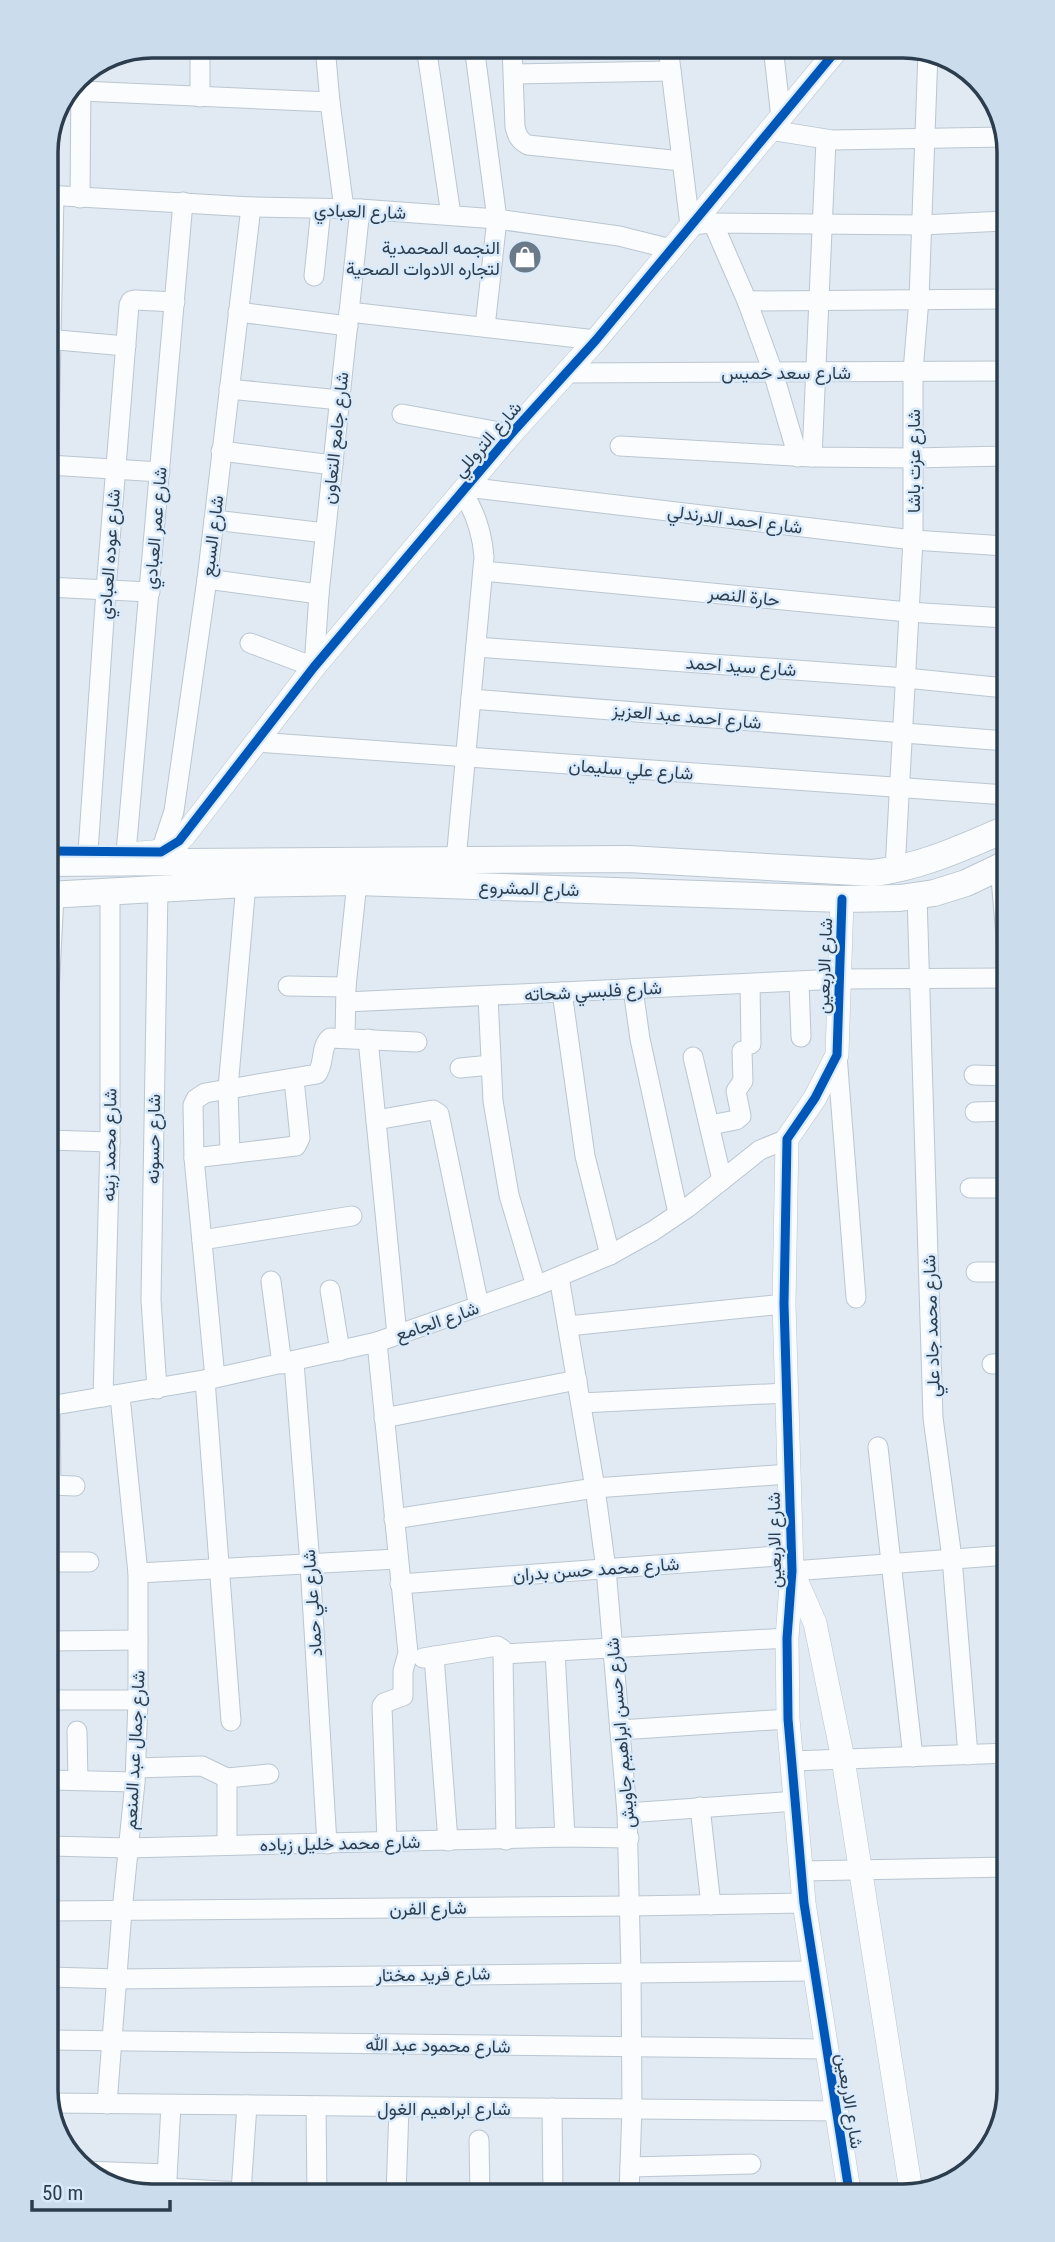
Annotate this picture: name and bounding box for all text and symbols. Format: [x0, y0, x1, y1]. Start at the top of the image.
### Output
street label: شارع العبادي [313, 199, 406, 228]
place label: النجمه المحمدية لتجاره الادوات الصحية [346, 237, 500, 280]
shop icon: النجمه المحمدية لتجاره الادوات الصحية [506, 238, 544, 276]
street label: شارع سعد خميس [721, 362, 851, 385]
street label: شارع جامع التعاون [318, 371, 354, 505]
street label: شارع التروللي [448, 397, 529, 484]
street label: شارع عزت باشا [903, 409, 926, 513]
street label: شارع عمر العبادي [139, 466, 176, 591]
street label: شارع عوده العبادي [94, 488, 129, 620]
street label: شارع السبع [197, 494, 229, 578]
street label: شارع احمد الدرندلي [666, 500, 804, 543]
street label: حارة النصر [706, 582, 781, 611]
street label: شارع سيد احمد [685, 652, 797, 682]
street label: شارع احمد عبد العزيز [610, 699, 762, 735]
street label: شارع علي سليمان [568, 754, 694, 789]
street label: شارع المشروع [478, 876, 580, 902]
street label: شارع الاربعين [812, 918, 838, 1015]
street label: شارع فلبسي شحاته [524, 977, 663, 1010]
street label: شارع محمد زينه [98, 1088, 122, 1202]
street label: شارع حسونه [142, 1094, 166, 1184]
street label: شارع محمد جاد علي [918, 1254, 949, 1398]
street label: شارع الجامع [392, 1297, 482, 1347]
street label: شارع الاربعين [763, 1492, 787, 1588]
street label: شارع علي حماد [298, 1549, 331, 1657]
street label: شارع محمد حسن بدران [512, 1553, 680, 1587]
street label: شارع حسن ابراهيم جاويش [601, 1637, 641, 1829]
street label: شارع جمال عبد المنعم [119, 1670, 151, 1830]
street label: شارع محمد خليل زياده [259, 1831, 421, 1857]
street label: شارع الفرن [389, 1897, 467, 1921]
street label: شارع فريد مختار [375, 1963, 490, 1988]
street label: شارع محمود عبد الله [365, 2033, 511, 2059]
street label: شارع الاربعين [830, 2052, 868, 2150]
street label: شارع ابراهيم الغول [377, 2098, 511, 2121]
scale bar [32, 2168, 170, 2212]
text: 50 m [42, 2181, 83, 2205]

